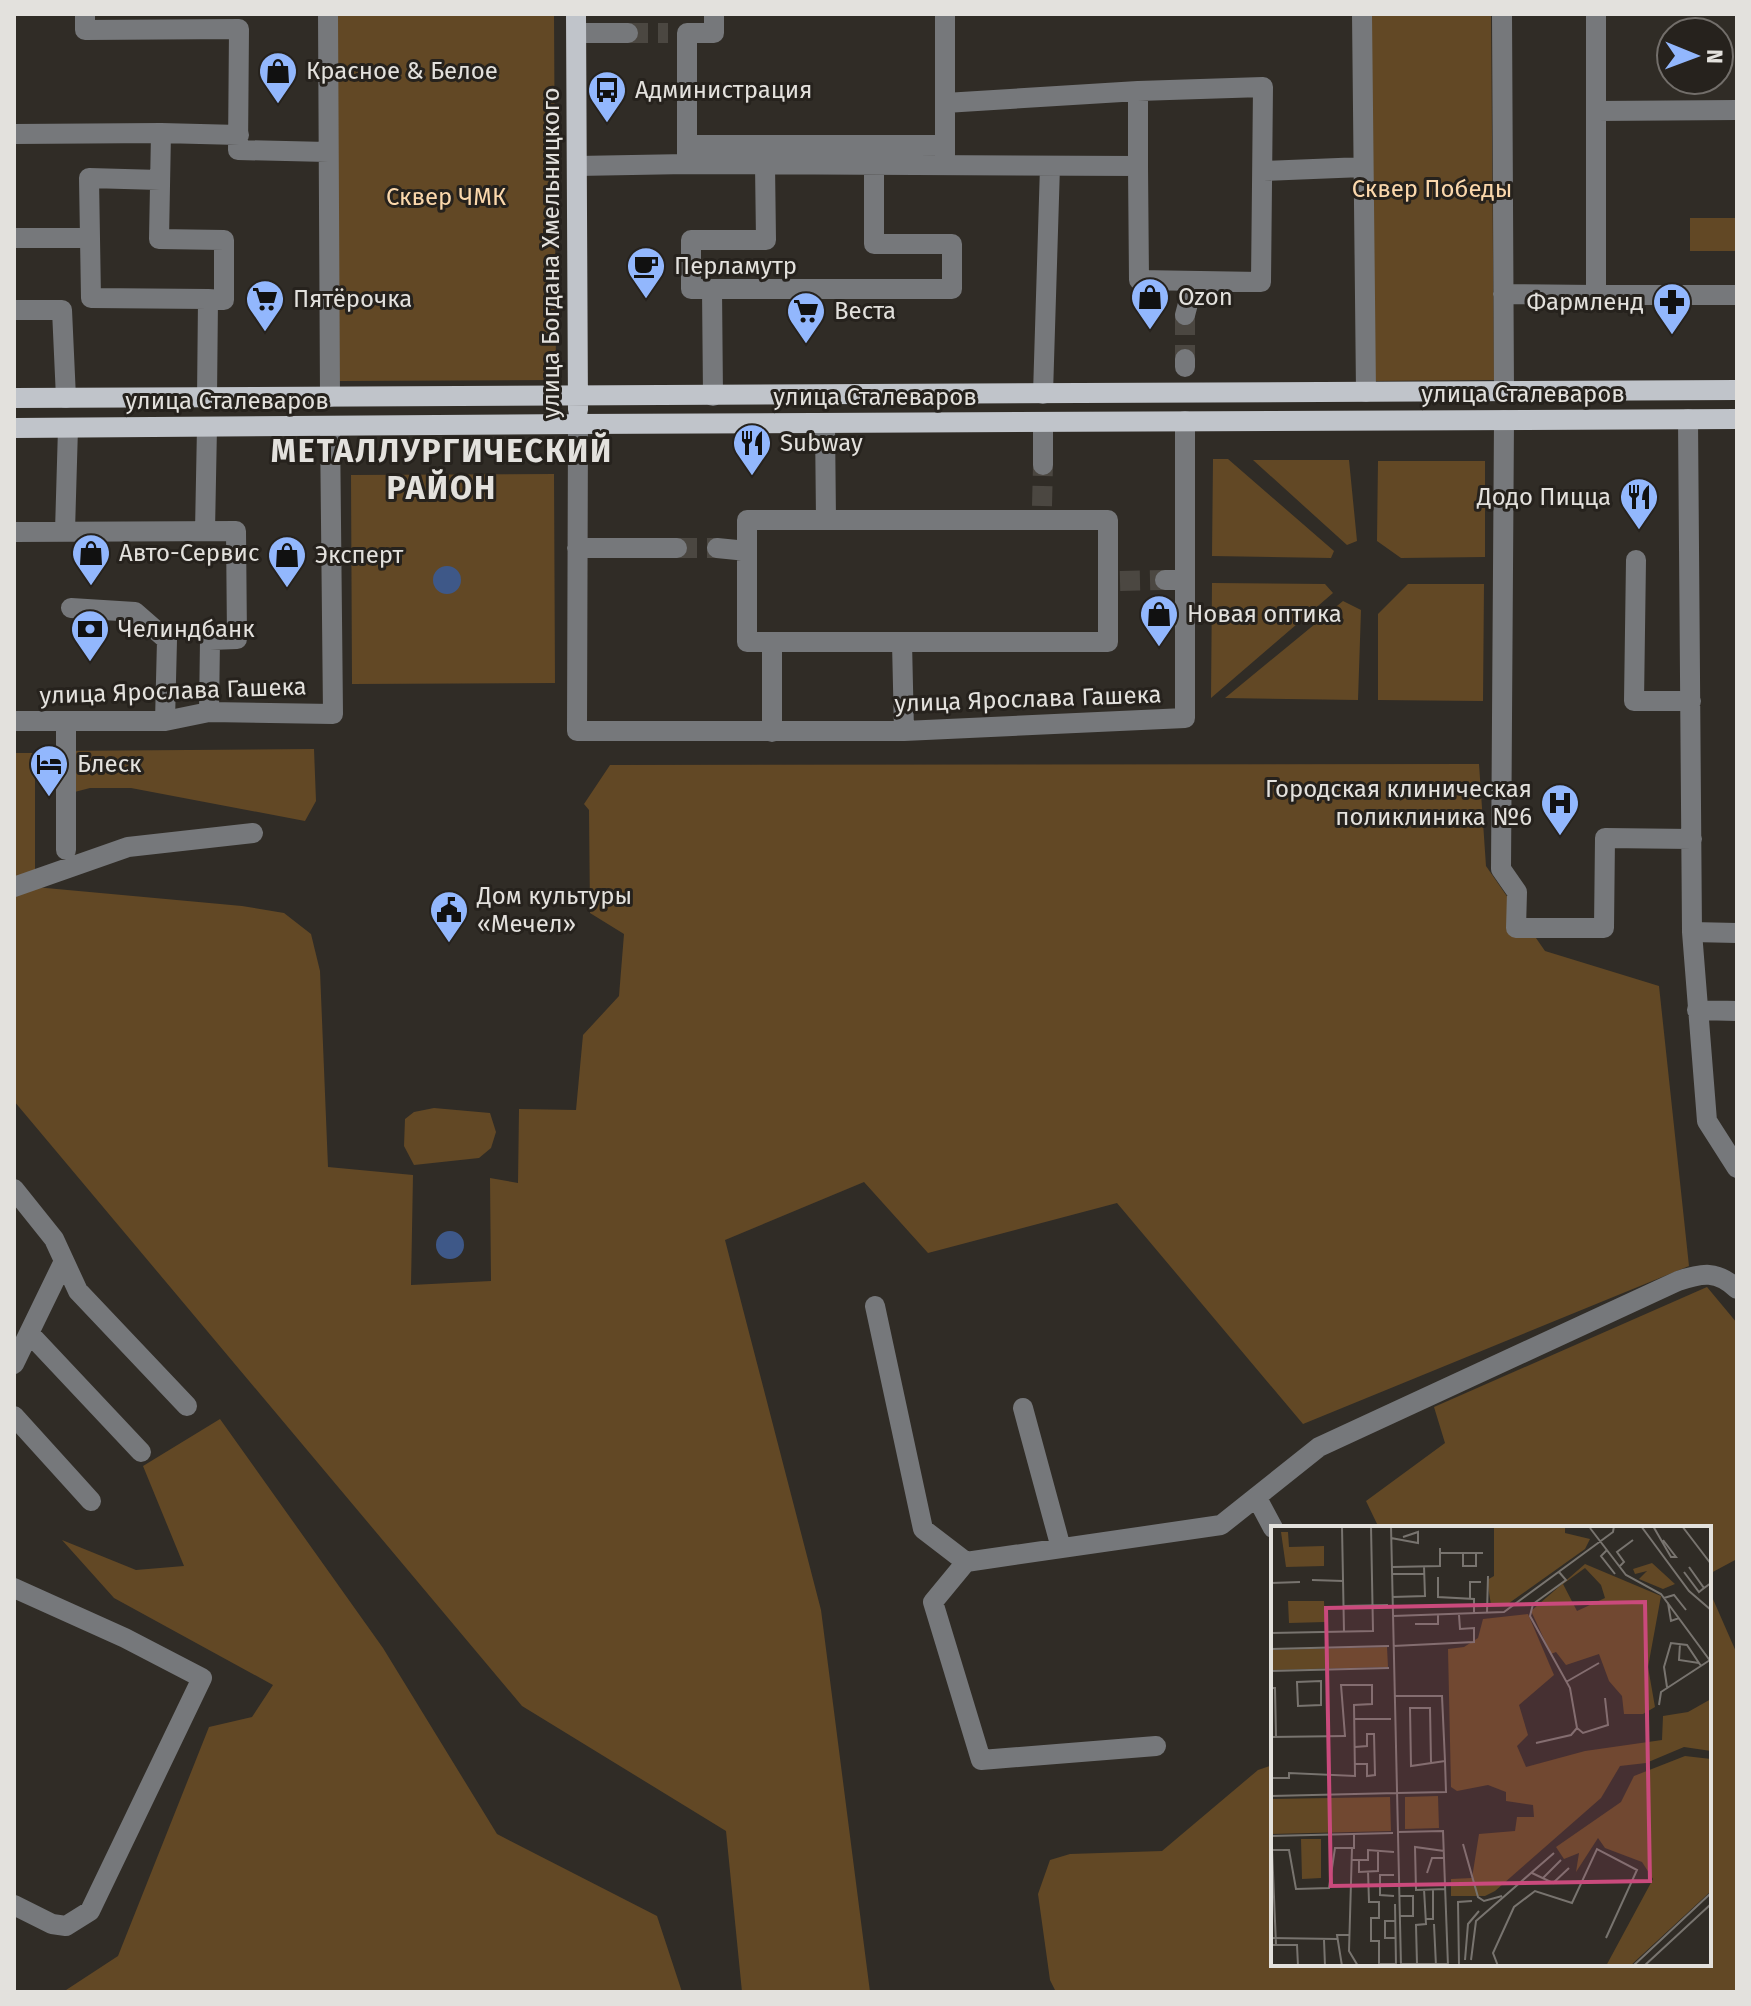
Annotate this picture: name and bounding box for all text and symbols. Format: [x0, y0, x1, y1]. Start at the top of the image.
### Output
north arrow [1655, 16, 1735, 96]
text: N [1701, 49, 1728, 64]
shop icon: Красное & Белое [257, 50, 299, 105]
place label: Красное & Белое [306, 57, 498, 85]
bus stop icon: Администрация [586, 69, 628, 124]
place label: Администрация [635, 76, 812, 104]
street label: улица Богдана Хмельницкого [537, 87, 565, 419]
park label: Сквер Победы [1352, 175, 1512, 203]
park label: Сквер ЧМК [386, 183, 506, 211]
cafe icon: Перламутр [625, 245, 667, 300]
place label: Перламутр [674, 252, 797, 280]
shop icon: Ozon [1129, 276, 1171, 331]
supermarket icon: Пятёрочка [244, 278, 286, 333]
pharmacy icon: Фармленд [1651, 281, 1693, 336]
place label: Ozon [1178, 283, 1233, 311]
place label: Пятёрочка [293, 285, 412, 313]
place label: Фармленд [1527, 288, 1644, 316]
supermarket icon: Веста [785, 290, 827, 345]
place label: Веста [834, 297, 896, 325]
street label: улица Сталеваров [1421, 380, 1625, 408]
street label: улица Сталеваров [773, 383, 977, 411]
street label: улица Сталеваров [125, 387, 329, 415]
restaurant icon: Subway [731, 422, 773, 477]
place label: Subway [780, 429, 863, 457]
district label: МЕТАЛЛУРГИЧЕСКИЙ РАЙОН [271, 432, 613, 507]
restaurant icon: Додо Пицца [1618, 476, 1660, 531]
place label: Додо Пицца [1476, 483, 1611, 511]
shop icon: Авто-Сервис [70, 532, 112, 587]
shop icon: Эксперт [266, 534, 308, 589]
place label: Авто-Сервис [119, 539, 259, 567]
place label: Эксперт [315, 541, 403, 569]
shop icon: Новая оптика [1138, 593, 1180, 648]
place label: Новая оптика [1187, 600, 1342, 628]
bank icon: Челиндбанк [69, 608, 111, 663]
place label: Челиндбанк [118, 615, 255, 643]
street label: улица Ярослава Гашека [39, 672, 307, 710]
street label: улица Ярослава Гашека [894, 680, 1162, 718]
hotel icon: Блеск [28, 743, 70, 798]
place label: Блеск [77, 750, 142, 778]
place label: Городская клиническая поликлиника №6 [1265, 775, 1532, 831]
hospital icon: Городская клиническая поликлиника №6 [1539, 782, 1581, 837]
place label: Дом культуры «Мечел» [476, 882, 632, 938]
public building icon: Дом культуры «Мечел» [428, 889, 470, 944]
inset map [1271, 1526, 1711, 1966]

